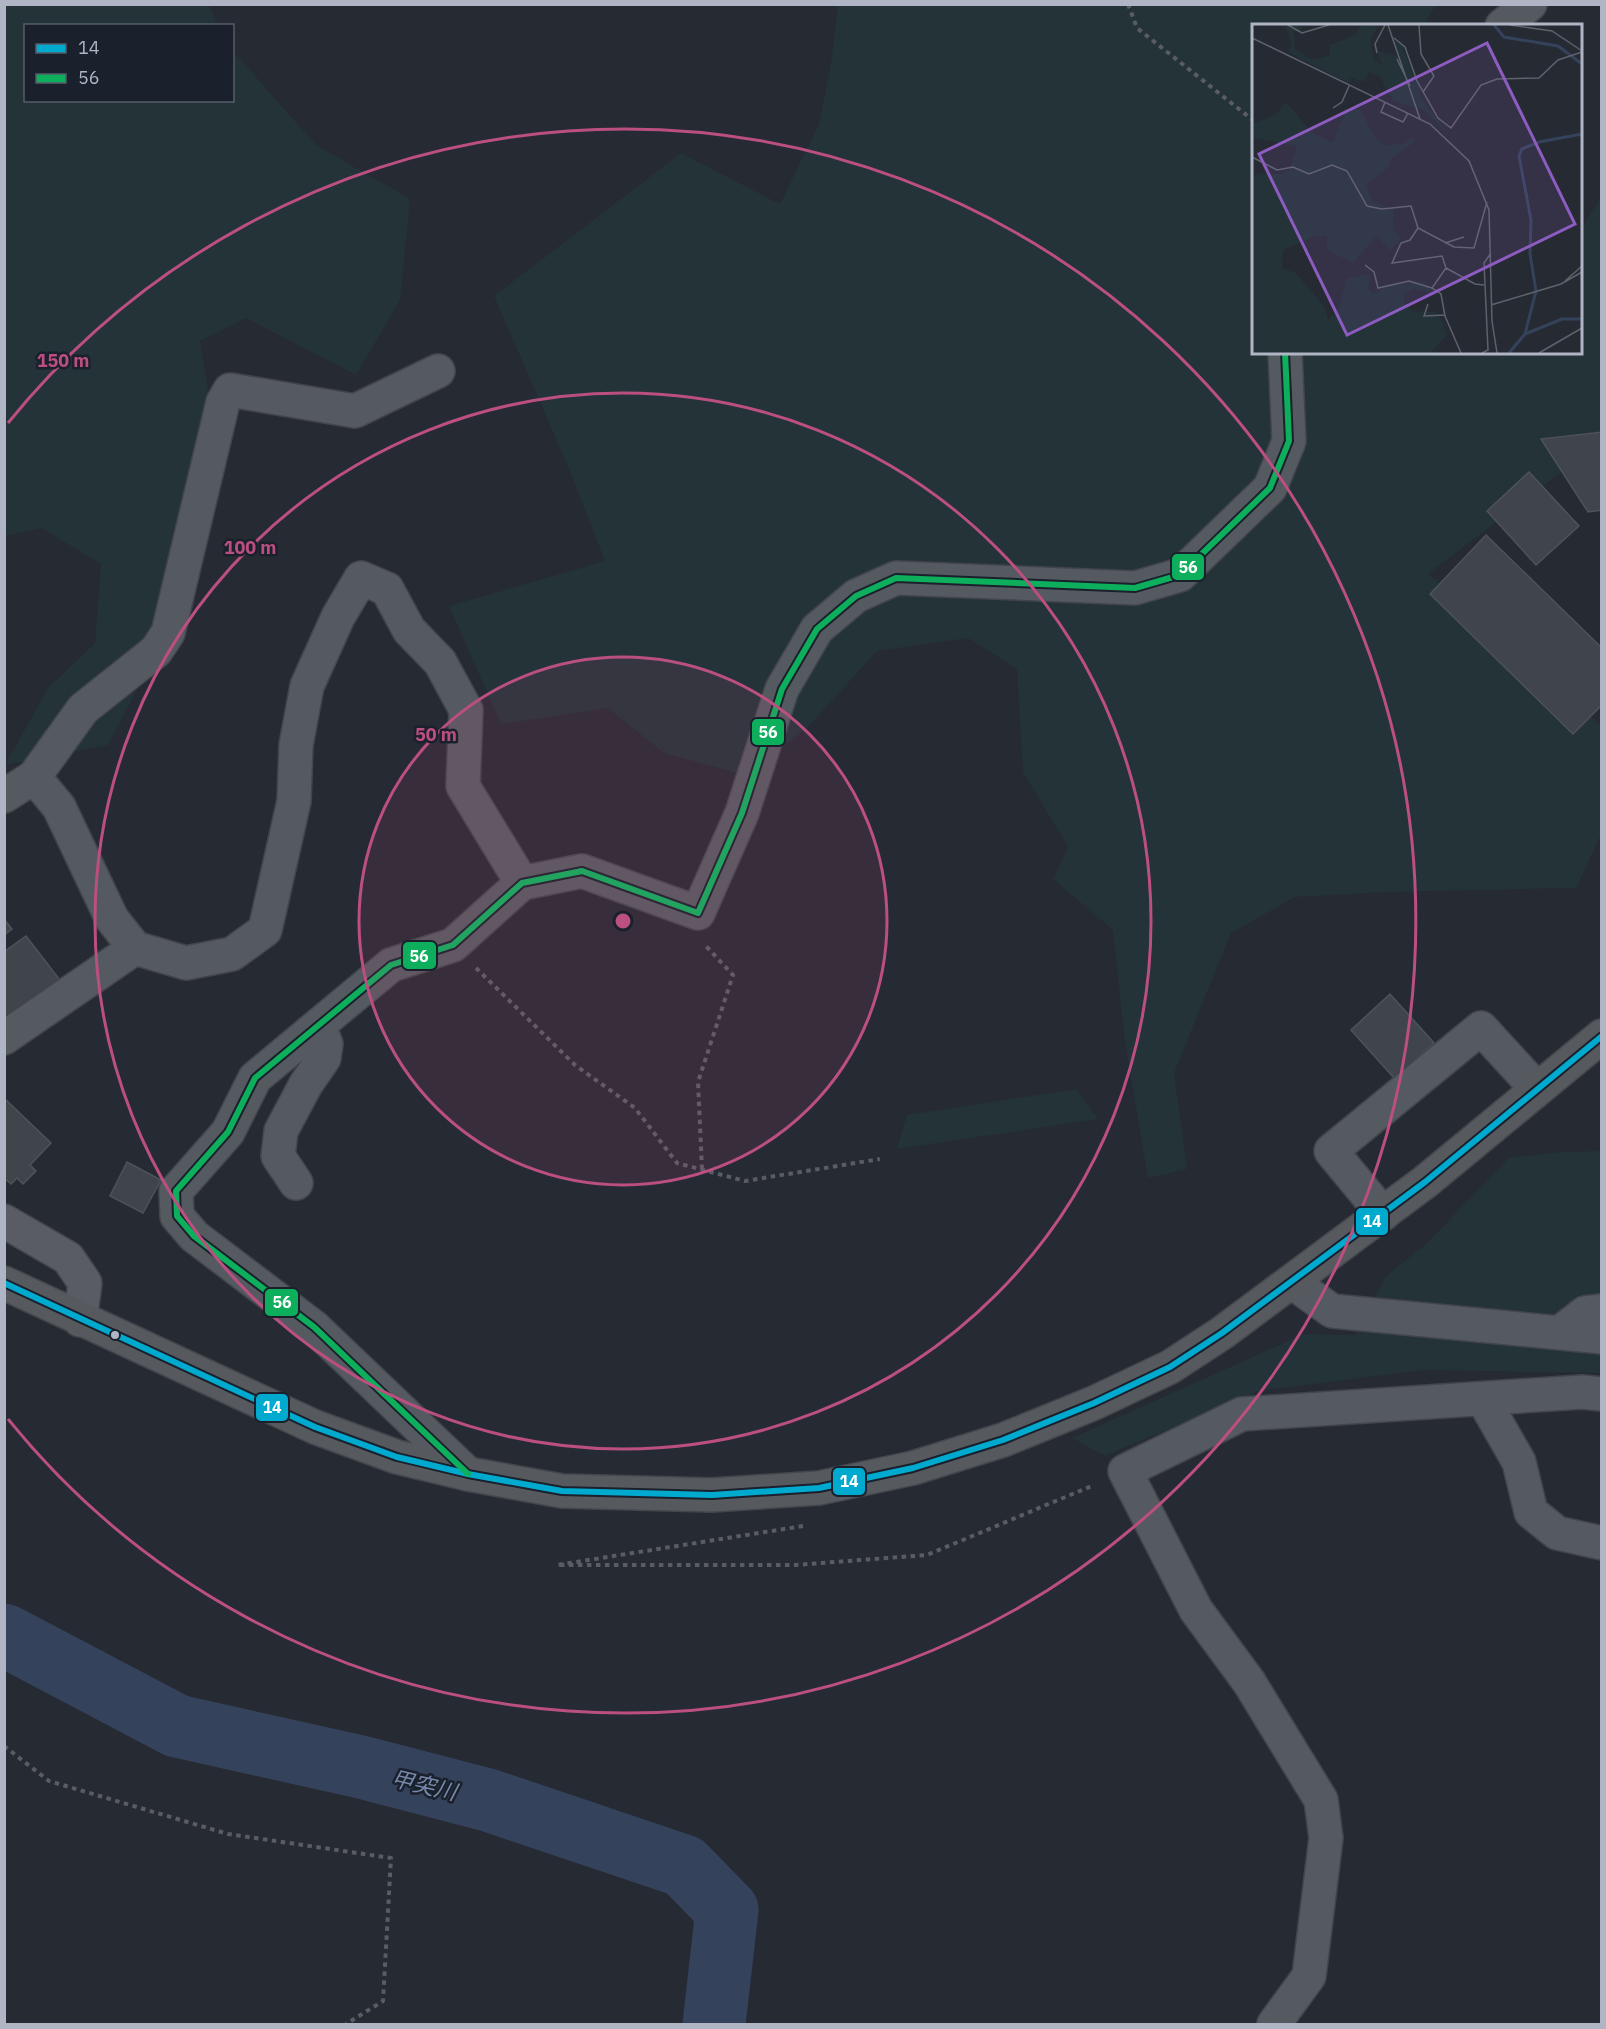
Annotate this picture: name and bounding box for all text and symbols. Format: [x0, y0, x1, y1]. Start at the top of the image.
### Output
legend [24, 24, 234, 102]
inset map [1252, 24, 1582, 354]
text: 14 [78, 36, 100, 59]
text: 56 [78, 66, 100, 89]
text: 150 m [37, 349, 89, 372]
text: 100 m [224, 536, 276, 559]
line badge: 56 [1171, 553, 1205, 581]
text: 56 [1178, 557, 1198, 577]
line badge: 56 [751, 718, 785, 746]
text: 56 [758, 722, 778, 742]
text: 50 m [415, 723, 457, 746]
centre of rings [613, 911, 633, 931]
line badge: 56 [402, 941, 437, 970]
text: 56 [409, 946, 429, 966]
line badge: 14 [1355, 1207, 1389, 1236]
text: 14 [1362, 1211, 1382, 1231]
line badge: 56 [264, 1288, 299, 1317]
text: 56 [272, 1292, 292, 1312]
unlabelled marker [109, 1329, 121, 1341]
line badge: 14 [255, 1393, 289, 1422]
text: 14 [262, 1397, 282, 1417]
line badge: 14 [832, 1467, 866, 1496]
text: 14 [839, 1471, 859, 1491]
water label: 甲突川 [389, 1763, 461, 1807]

